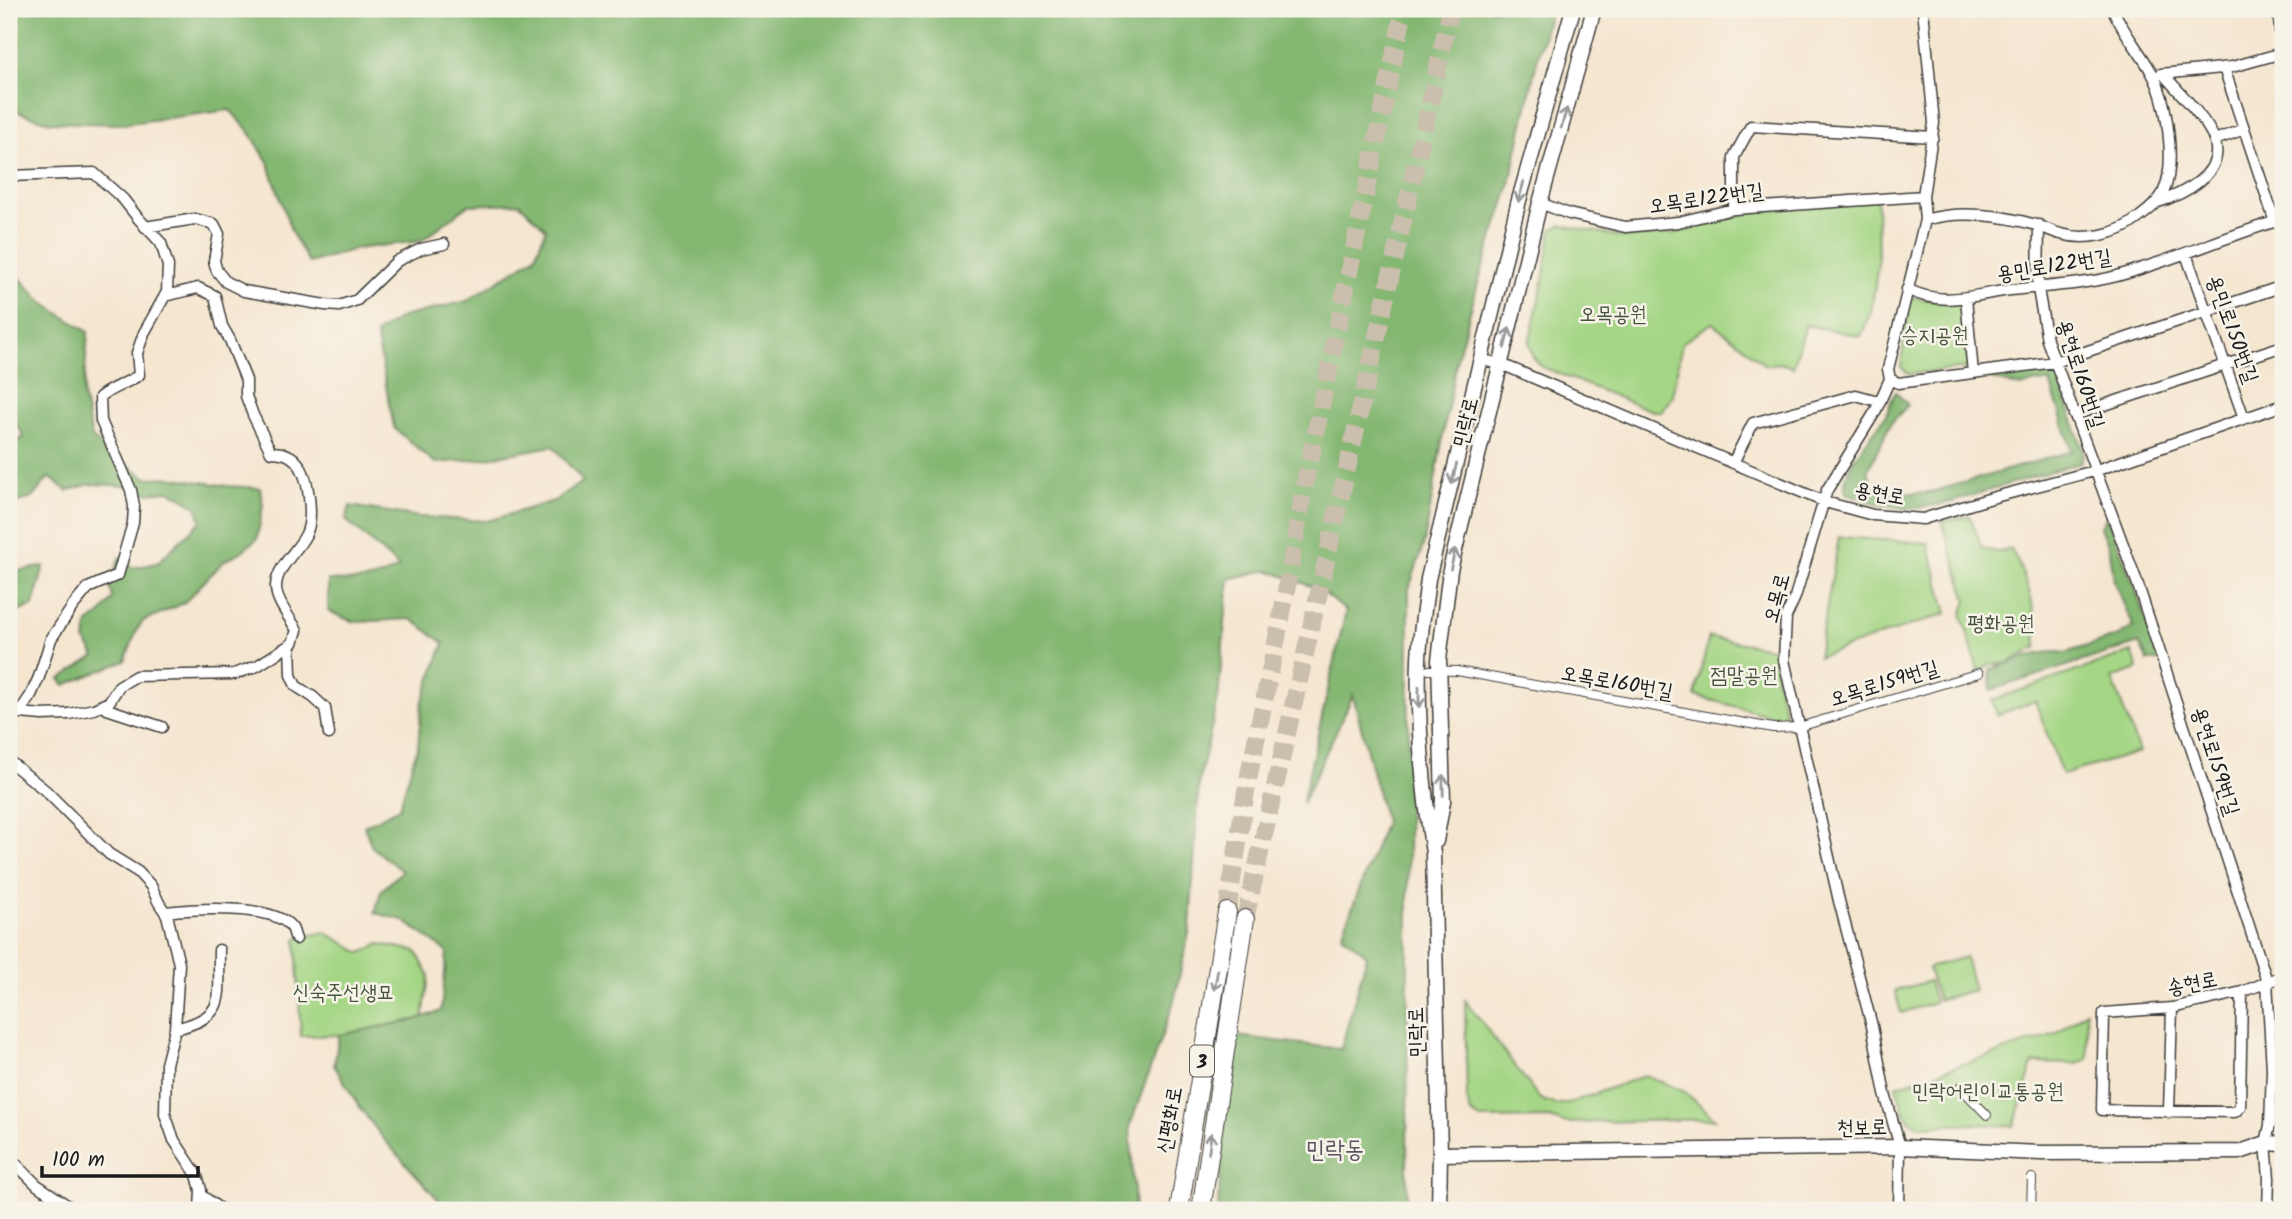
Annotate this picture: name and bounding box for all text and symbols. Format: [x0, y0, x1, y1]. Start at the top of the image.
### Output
one-way arrow [1558, 107, 1571, 129]
street label: 오목로122번길 [1647, 175, 1766, 224]
one-way arrow [1514, 180, 1527, 203]
street label: 용민로122번길 [1995, 241, 2114, 292]
street label: 용민로150번길 [2197, 271, 2266, 388]
park label: 오목공원 [1579, 299, 1647, 332]
street label: 용현로160번길 [2046, 316, 2113, 434]
park label: 승지공원 [1901, 320, 1969, 353]
one-way arrow [1501, 327, 1514, 350]
street label: 민락로 [1444, 394, 1489, 451]
one-way arrow [1447, 462, 1460, 484]
street label: 용현로 [1852, 474, 1908, 515]
one-way arrow [1447, 548, 1460, 571]
street label: 오목로 [1755, 570, 1800, 627]
park label: 평화공원 [1967, 608, 2035, 641]
street label: 오목로159번길 [1826, 652, 1943, 717]
street label: 오목로160번길 [1558, 657, 1675, 710]
park label: 점말공원 [1710, 660, 1778, 693]
one-way arrow [1412, 686, 1426, 709]
street label: 용현로159번길 [2181, 703, 2248, 820]
one-way arrow [1436, 774, 1450, 797]
street label: 송현로 [2164, 963, 2220, 1006]
one-way arrow [1209, 968, 1222, 991]
park label: 신숙주선생묘 [292, 977, 394, 1010]
street label: 민락로 [1401, 1006, 1434, 1058]
road number: 3 [1190, 1046, 1214, 1077]
park label: 민락어린이교통공원 [1912, 1076, 2064, 1109]
street label: 신평화로 [1148, 1084, 1193, 1156]
street label: 천보로 [1836, 1112, 1888, 1145]
district label: 민락동 [1306, 1131, 1364, 1170]
one-way arrow [1204, 1132, 1217, 1154]
scale bar [42, 1135, 198, 1179]
text: 100 m [52, 1144, 105, 1177]

